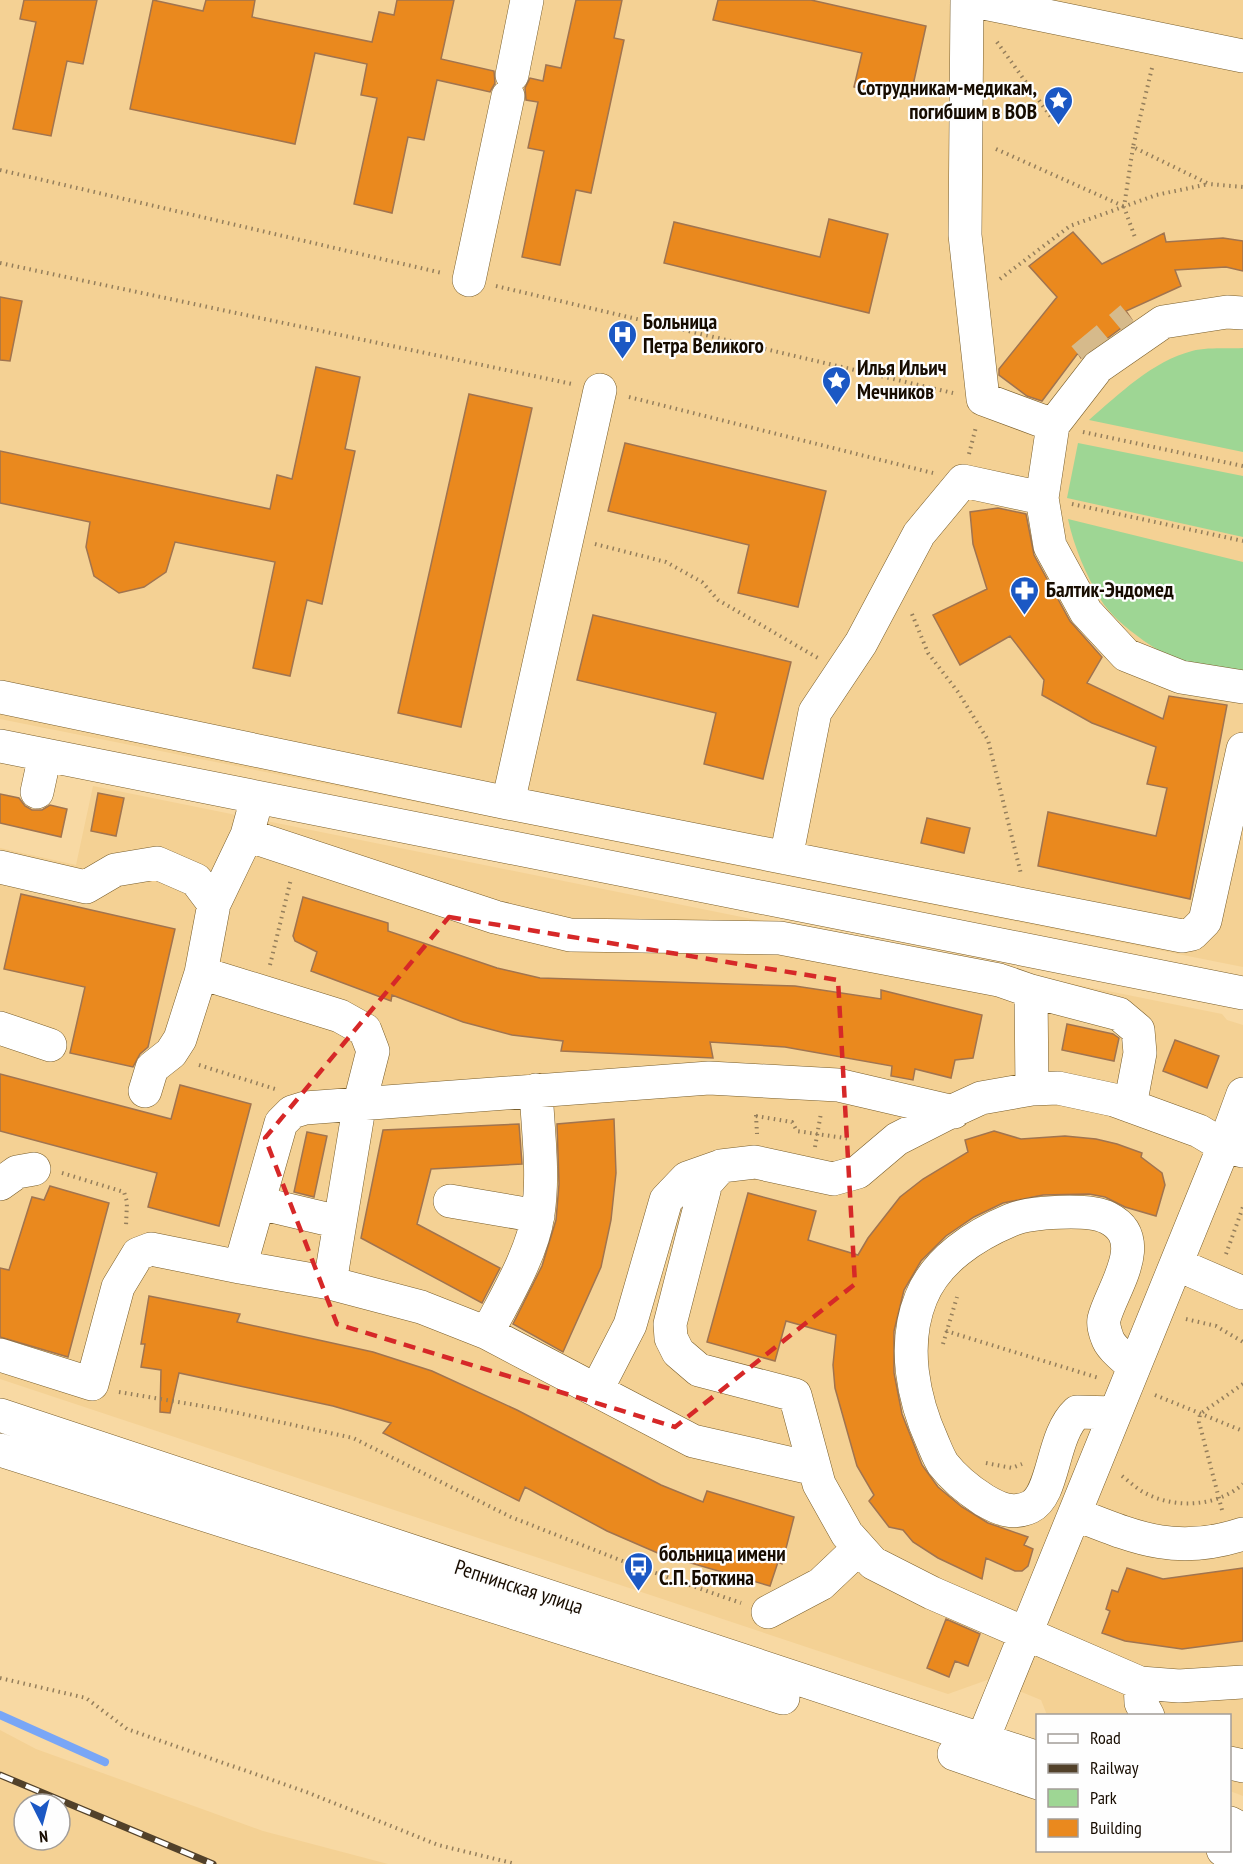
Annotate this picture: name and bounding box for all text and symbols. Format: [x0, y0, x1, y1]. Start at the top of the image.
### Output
place label: Сотрудникам-медикам, погибшим в ВОВ [857, 74, 1037, 125]
place icon: Сотрудникам-медикам, погибшим в ВОВ [1042, 84, 1074, 126]
place label: Больница Петра Великого [643, 308, 764, 359]
hospital icon: Больница Петра Великого [606, 318, 638, 360]
place label: Илья Ильич Мечников [857, 354, 947, 405]
place icon: Илья Ильич Мечников [820, 364, 852, 406]
pharmacy icon: Балтик-Эндомед [1009, 574, 1041, 616]
place label: Балтик-Эндомед [1046, 576, 1174, 603]
place label: больница имени С.П. Боткина [659, 1540, 786, 1591]
bus stop icon: больница имени С.П. Боткина [622, 1550, 654, 1592]
street label: Репнинская улица [451, 1553, 587, 1620]
legend [1036, 1714, 1231, 1852]
text: Road [1090, 1726, 1121, 1749]
text: Railway [1090, 1756, 1139, 1779]
text: Park [1090, 1786, 1117, 1809]
north arrow [12, 1792, 72, 1852]
text: Building [1090, 1816, 1142, 1839]
text: N [38, 1827, 49, 1847]

